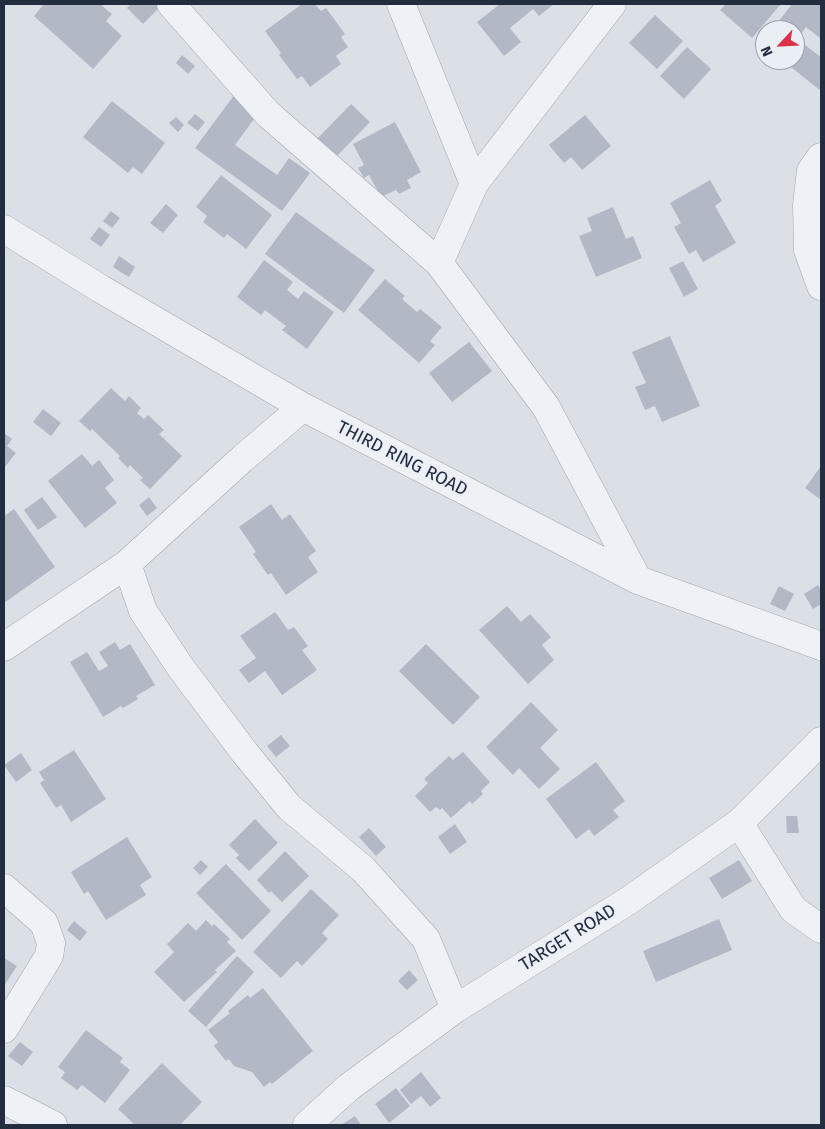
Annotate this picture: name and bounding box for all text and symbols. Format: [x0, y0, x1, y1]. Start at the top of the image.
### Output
north arrow [755, 20, 805, 70]
text: N [757, 43, 777, 59]
street label: THIRD RING ROAD [333, 417, 471, 501]
street label: TARGET ROAD [516, 900, 620, 976]

